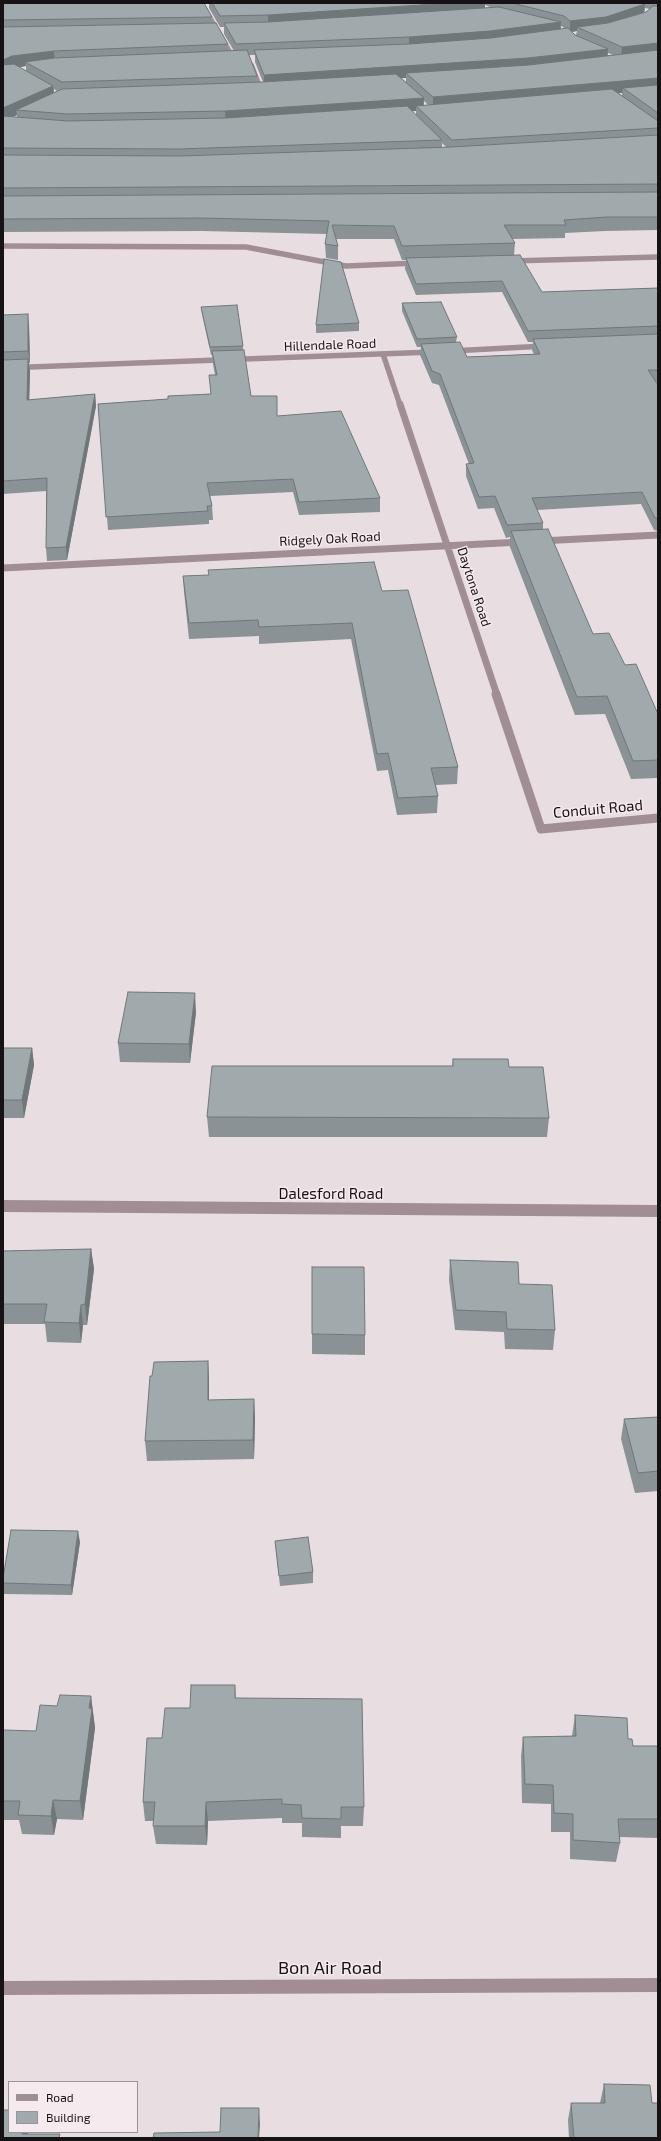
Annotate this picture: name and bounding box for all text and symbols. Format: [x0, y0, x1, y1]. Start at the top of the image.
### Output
street label: Hillendale Road [284, 336, 376, 354]
street label: Ridgely Oak Road [279, 529, 381, 549]
street label: Daytona Road [454, 545, 494, 629]
street label: Conduit Road [552, 796, 644, 822]
street label: Dalesford Road [279, 1185, 383, 1203]
street label: Bon Air Road [278, 1957, 382, 1979]
legend [8, 2081, 138, 2133]
text: Road [46, 2090, 74, 2104]
text: Building [46, 2110, 90, 2124]

